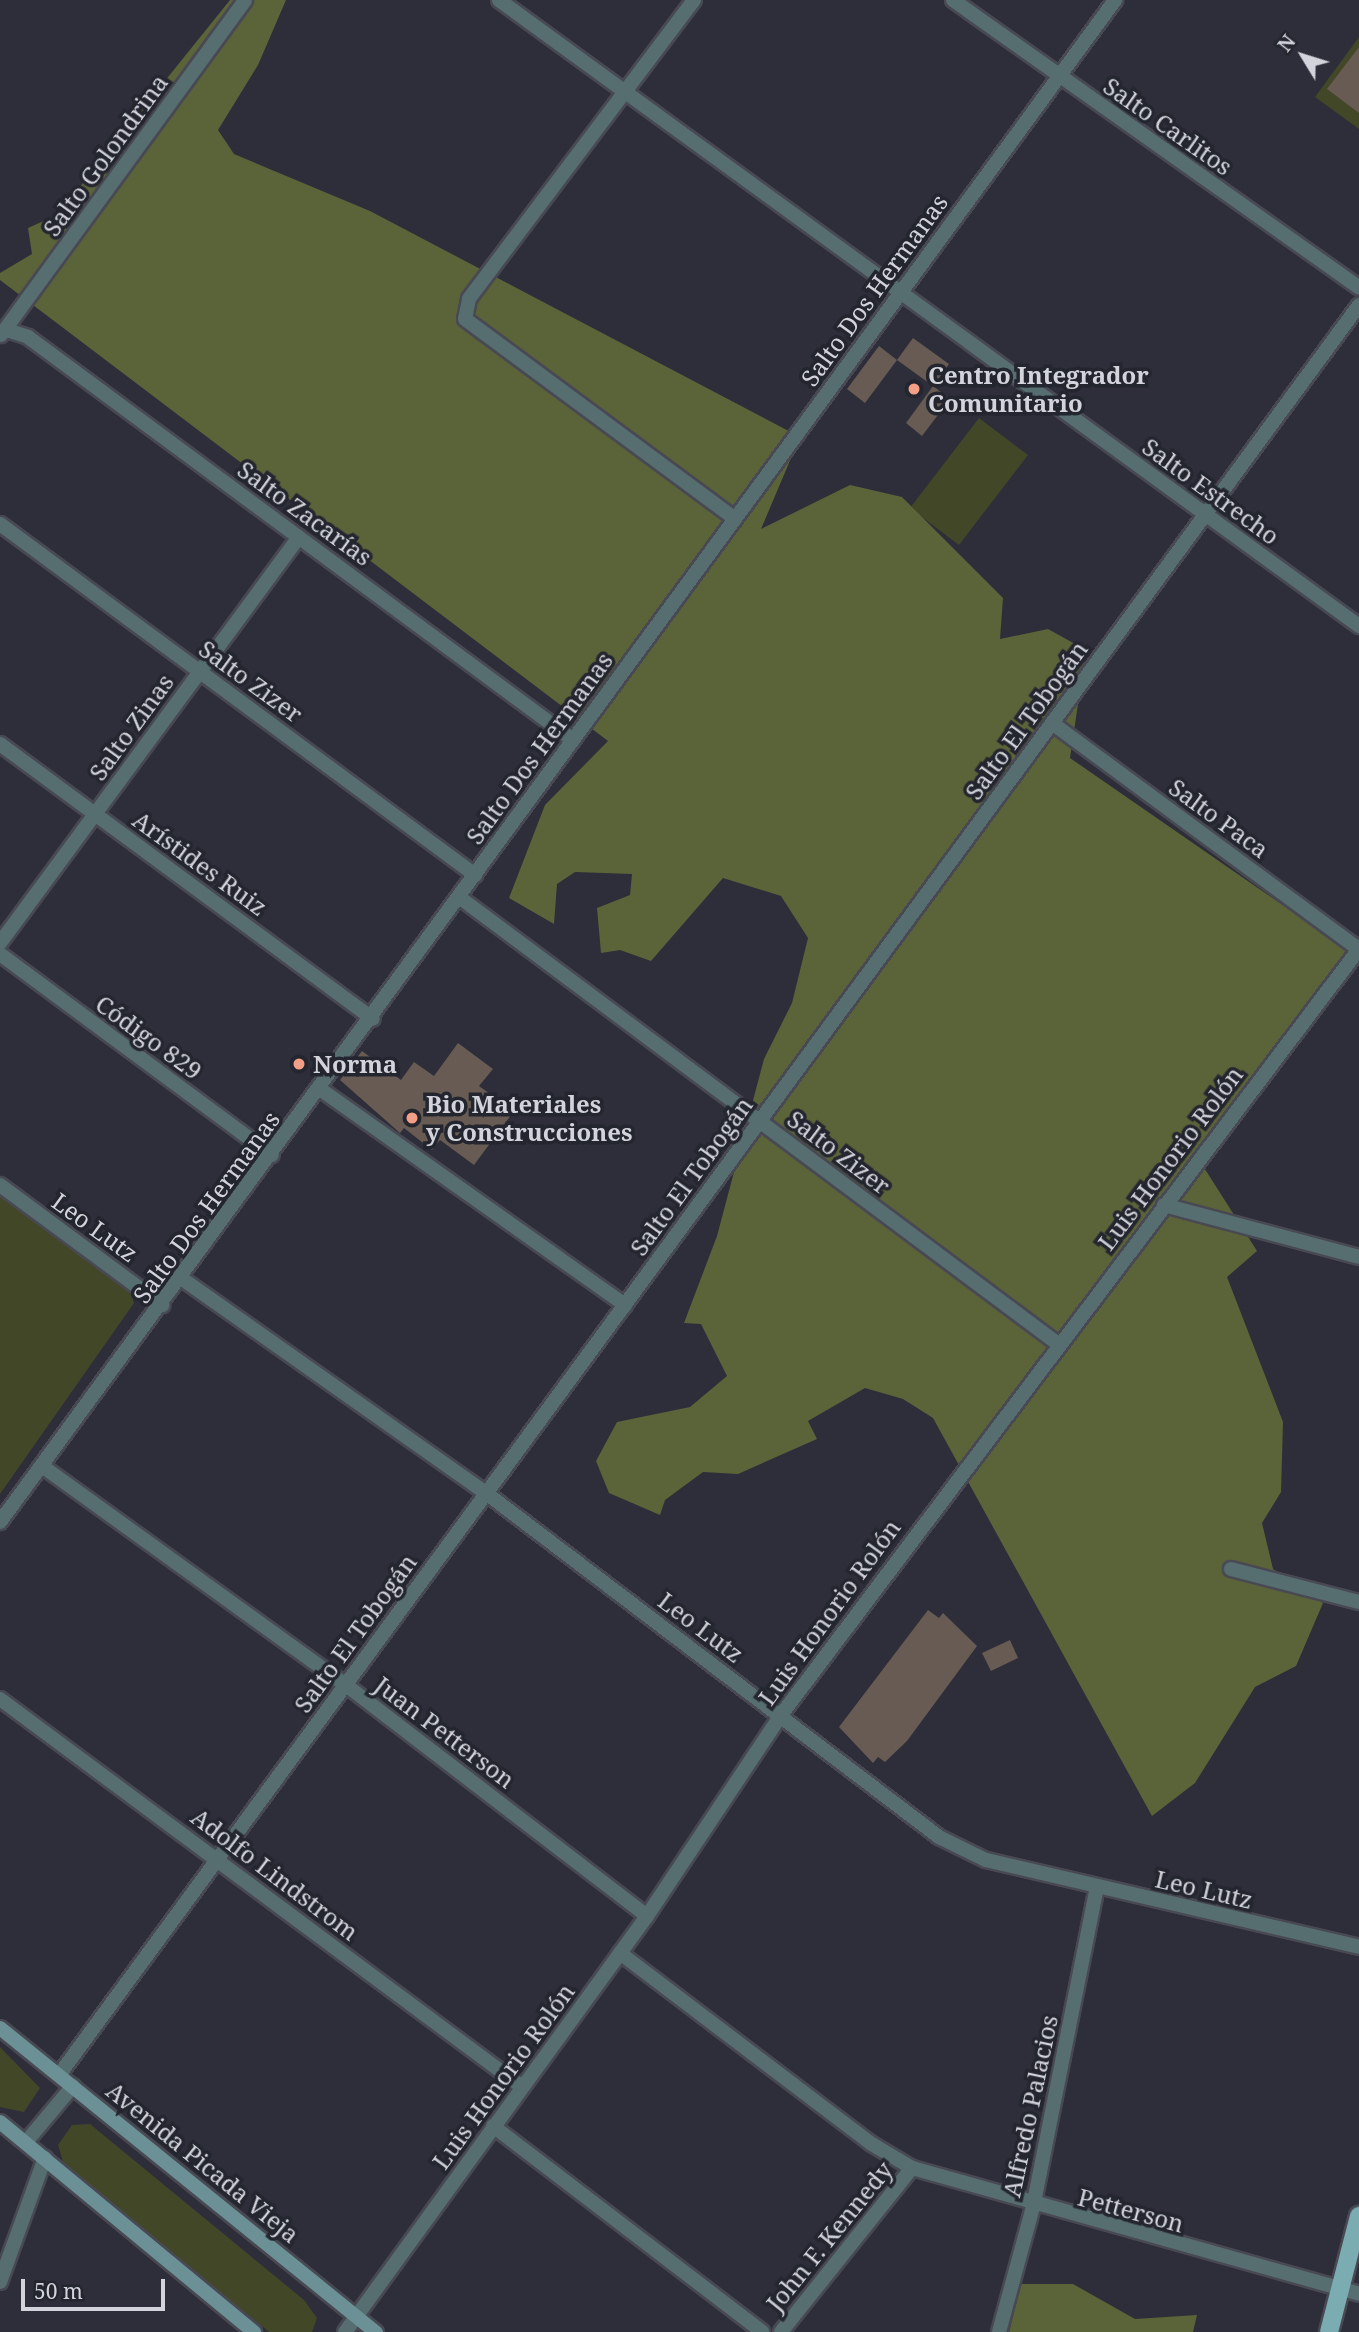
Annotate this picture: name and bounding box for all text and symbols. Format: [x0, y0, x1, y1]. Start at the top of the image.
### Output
north arrow [1268, 21, 1338, 91]
text: N [1272, 29, 1301, 57]
street label: Salto Golondrina [37, 68, 173, 242]
street label: Salto Carlitos [1098, 71, 1238, 181]
street label: Salto Dos Hermanas [795, 188, 953, 392]
place label: Centro Integrador Comunitario [928, 361, 1149, 417]
marker: Centro Integrador Comunitario [906, 381, 922, 397]
street label: Salto Estrecho [1137, 432, 1285, 550]
street label: Salto Zacarías [232, 455, 378, 571]
street label: Salto Zizer [194, 634, 308, 728]
street label: Salto El Tobogán [959, 635, 1093, 805]
street label: Salto Dos Hermanas [460, 646, 618, 850]
street label: Salto Zinas [83, 668, 179, 786]
street label: Salto Paca [1164, 772, 1274, 864]
street label: Arístides Ruiz [127, 805, 273, 921]
street label: Código 829 [90, 989, 208, 1085]
place label: Norma [313, 1050, 397, 1078]
marker: Norma [291, 1056, 307, 1072]
street label: Luis Honorio Rolón [1092, 1060, 1248, 1256]
place label: Bio Materiales y Construcciones [426, 1090, 633, 1146]
street label: Salto El Tobogán [624, 1091, 758, 1261]
street label: Salto Zizer [782, 1104, 896, 1200]
street label: Salto Dos Hermanas [127, 1105, 285, 1309]
marker: Bio Materiales y Construcciones [404, 1110, 420, 1126]
street label: Leo Lutz [47, 1186, 143, 1268]
street label: Luis Honorio Rolón [752, 1514, 906, 1710]
street label: Salto El Tobogán [288, 1548, 422, 1718]
street label: Leo Lutz [653, 1586, 749, 1668]
street label: Juan Petterson [369, 1670, 521, 1794]
street label: Adolfo Lindstrom [186, 1802, 364, 1946]
street label: Leo Lutz [1153, 1864, 1255, 1914]
street label: Luis Honorio Rolón [426, 1978, 580, 2174]
street label: Alfredo Palacios [997, 2012, 1063, 2200]
street label: Avenida Picada Vieja [101, 2076, 305, 2248]
street label: John F. Kennedy [760, 2155, 898, 2317]
street label: Petterson [1075, 2182, 1187, 2238]
scale bar [24, 2266, 168, 2310]
text: 50 m [34, 2277, 83, 2305]

